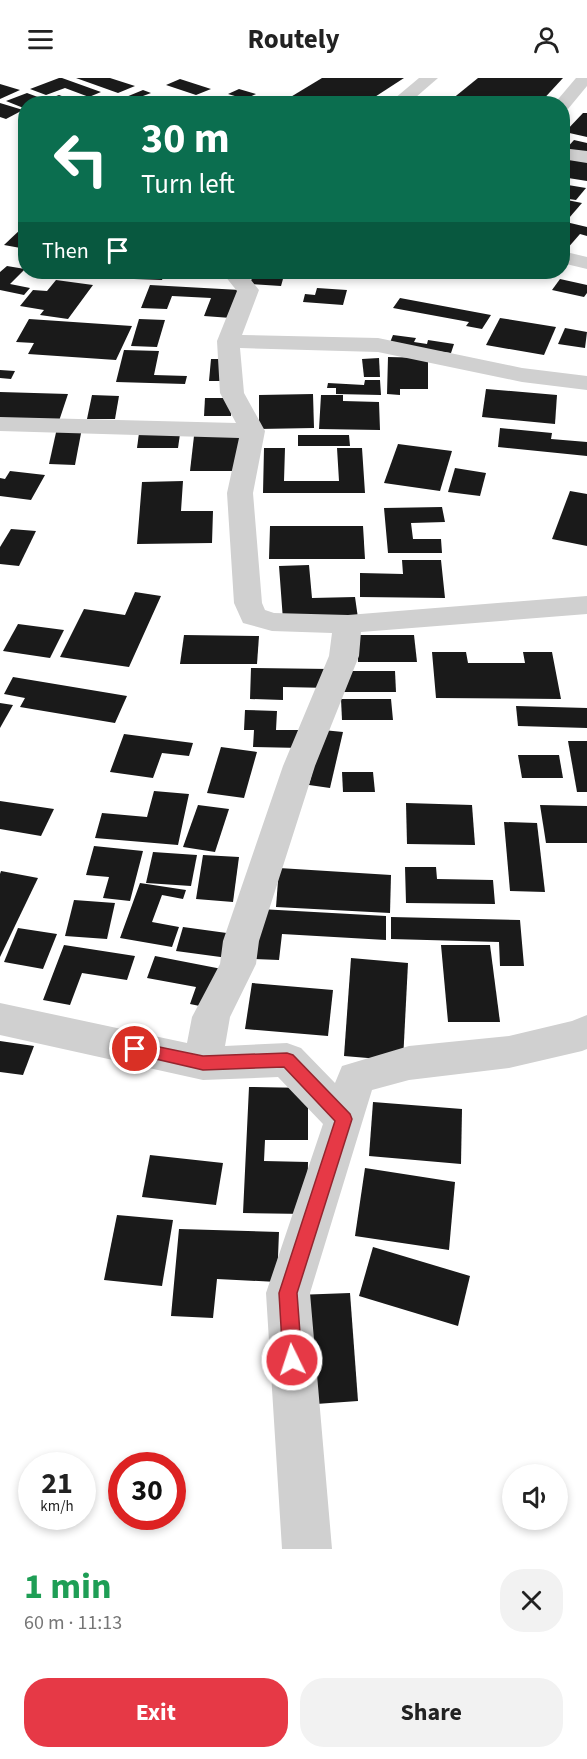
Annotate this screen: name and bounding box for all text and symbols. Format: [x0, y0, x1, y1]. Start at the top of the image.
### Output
text: Routely [247, 20, 340, 59]
icon: menu [24, 23, 57, 56]
icon: person [530, 23, 563, 56]
text: 30 m [141, 109, 230, 169]
icon: left [42, 120, 120, 198]
text: Turn left [141, 165, 235, 204]
icon: arrive [101, 234, 134, 267]
text: Then [42, 235, 89, 267]
pin [109, 1023, 160, 1074]
icon: arrive [118, 1032, 151, 1065]
position arrow [260, 1328, 324, 1392]
speed limit sign: 30 [108, 1452, 186, 1530]
text: 21 [41, 1462, 73, 1505]
map controls [502, 1464, 568, 1530]
button: sound [502, 1464, 568, 1530]
text: km/h [40, 1496, 74, 1517]
text: 1 min [24, 1561, 112, 1612]
button: close [500, 1569, 563, 1632]
text: 60 m · 11:13 [24, 1609, 122, 1637]
button: Exit [24, 1678, 288, 1747]
button: Share [300, 1678, 563, 1747]

